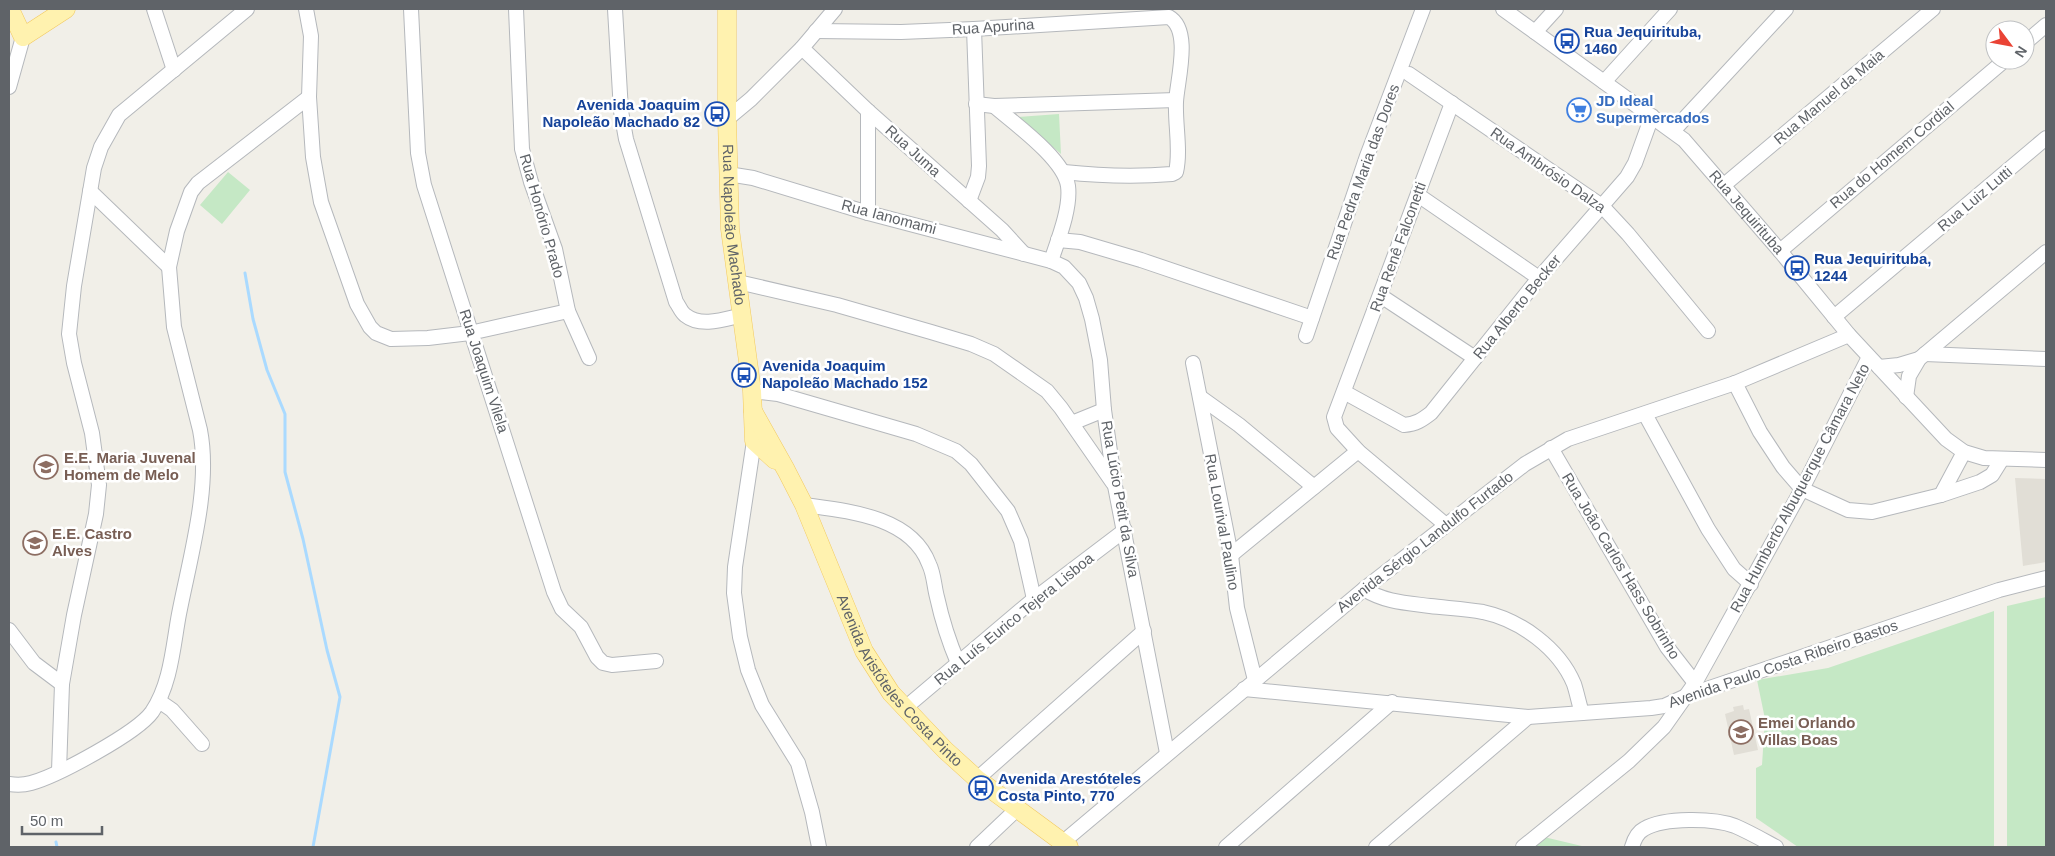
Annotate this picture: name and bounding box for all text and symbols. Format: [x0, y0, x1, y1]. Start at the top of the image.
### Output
street label: Rua Apurina [951, 15, 1035, 38]
north arrow [1985, 20, 2035, 70]
place label: Rua Jequirituba, 1460 [1584, 23, 1702, 57]
bus stop icon: Rua Jequirituba, 1460 [1554, 28, 1580, 54]
text: N [2012, 43, 2030, 60]
street label: Rua Manuel da Maia [1770, 45, 1888, 148]
street label: Rua Pedra Maria das Dores [1323, 82, 1402, 262]
place label: JD Ideal Supermercados [1596, 92, 1709, 126]
place label: Avenida Joaquim Napoleão Machado 82 [542, 96, 700, 130]
supermarket icon: JD Ideal Supermercados [1566, 97, 1592, 123]
street label: Rua do Homem Cordial [1826, 98, 1957, 212]
bus stop icon: Avenida Joaquim Napoleão Machado 82 [704, 101, 730, 127]
street label: Rua Juma [882, 121, 945, 180]
street label: Rua Ambrósio Dalza [1487, 123, 1610, 216]
street label: Rua Napoleão Machado [720, 144, 749, 306]
street label: Rua Honório Prado [517, 152, 568, 280]
street label: Rua Luiz Lutti [1934, 163, 2015, 235]
street label: Rua Jequirituba [1706, 167, 1788, 258]
street label: Rua Renê Falconetti [1366, 180, 1429, 314]
street label: Rua Ianomami [840, 196, 938, 237]
place label: Rua Jequirituba, 1244 [1814, 250, 1932, 284]
street label: Rua Alberto Becker [1469, 251, 1564, 362]
bus stop icon: Rua Jequirituba, 1244 [1784, 255, 1810, 281]
street label: Rua Joaquim Vilela [456, 307, 513, 435]
place label: Avenida Joaquim Napoleão Machado 152 [762, 357, 928, 391]
street label: Rua Humberto Albuquerque Câmara Neto [1726, 360, 1873, 615]
bus stop icon: Avenida Joaquim Napoleão Machado 152 [731, 362, 757, 388]
street label: Rua Lúcio Petit da Silva [1098, 419, 1143, 579]
place label: E.E. Maria Juvenal Homem de Melo [64, 449, 196, 483]
street label: Rua Lourival Paulino [1202, 452, 1243, 592]
school or university icon: E.E. Maria Juvenal Homem de Melo [33, 454, 59, 480]
street label: Avenida Sérgio Landulfo Furtado [1333, 467, 1516, 616]
street label: Rua João Carlos Hass Sobrinho [1559, 470, 1684, 662]
place label: E.E. Castro Alves [52, 525, 132, 559]
school or university icon: E.E. Castro Alves [22, 530, 48, 556]
street label: Rua Luís Eurico Tejera Lisboa [931, 549, 1097, 688]
street label: Avenida Aristóteles Costa Pinto [834, 592, 966, 770]
street label: Avenida Paulo Costa Ribeiro Bastos [1666, 616, 1900, 711]
place label: Emei Orlando Villas Boas [1758, 714, 1856, 748]
school or university icon: Emei Orlando Villas Boas [1728, 719, 1754, 745]
place label: Avenida Arestóteles Costa Pinto, 770 [998, 770, 1141, 804]
bus stop icon: Avenida Arestóteles Costa Pinto, 770 [968, 775, 994, 801]
scale bar [22, 804, 102, 836]
text: 50 m [30, 812, 63, 829]

